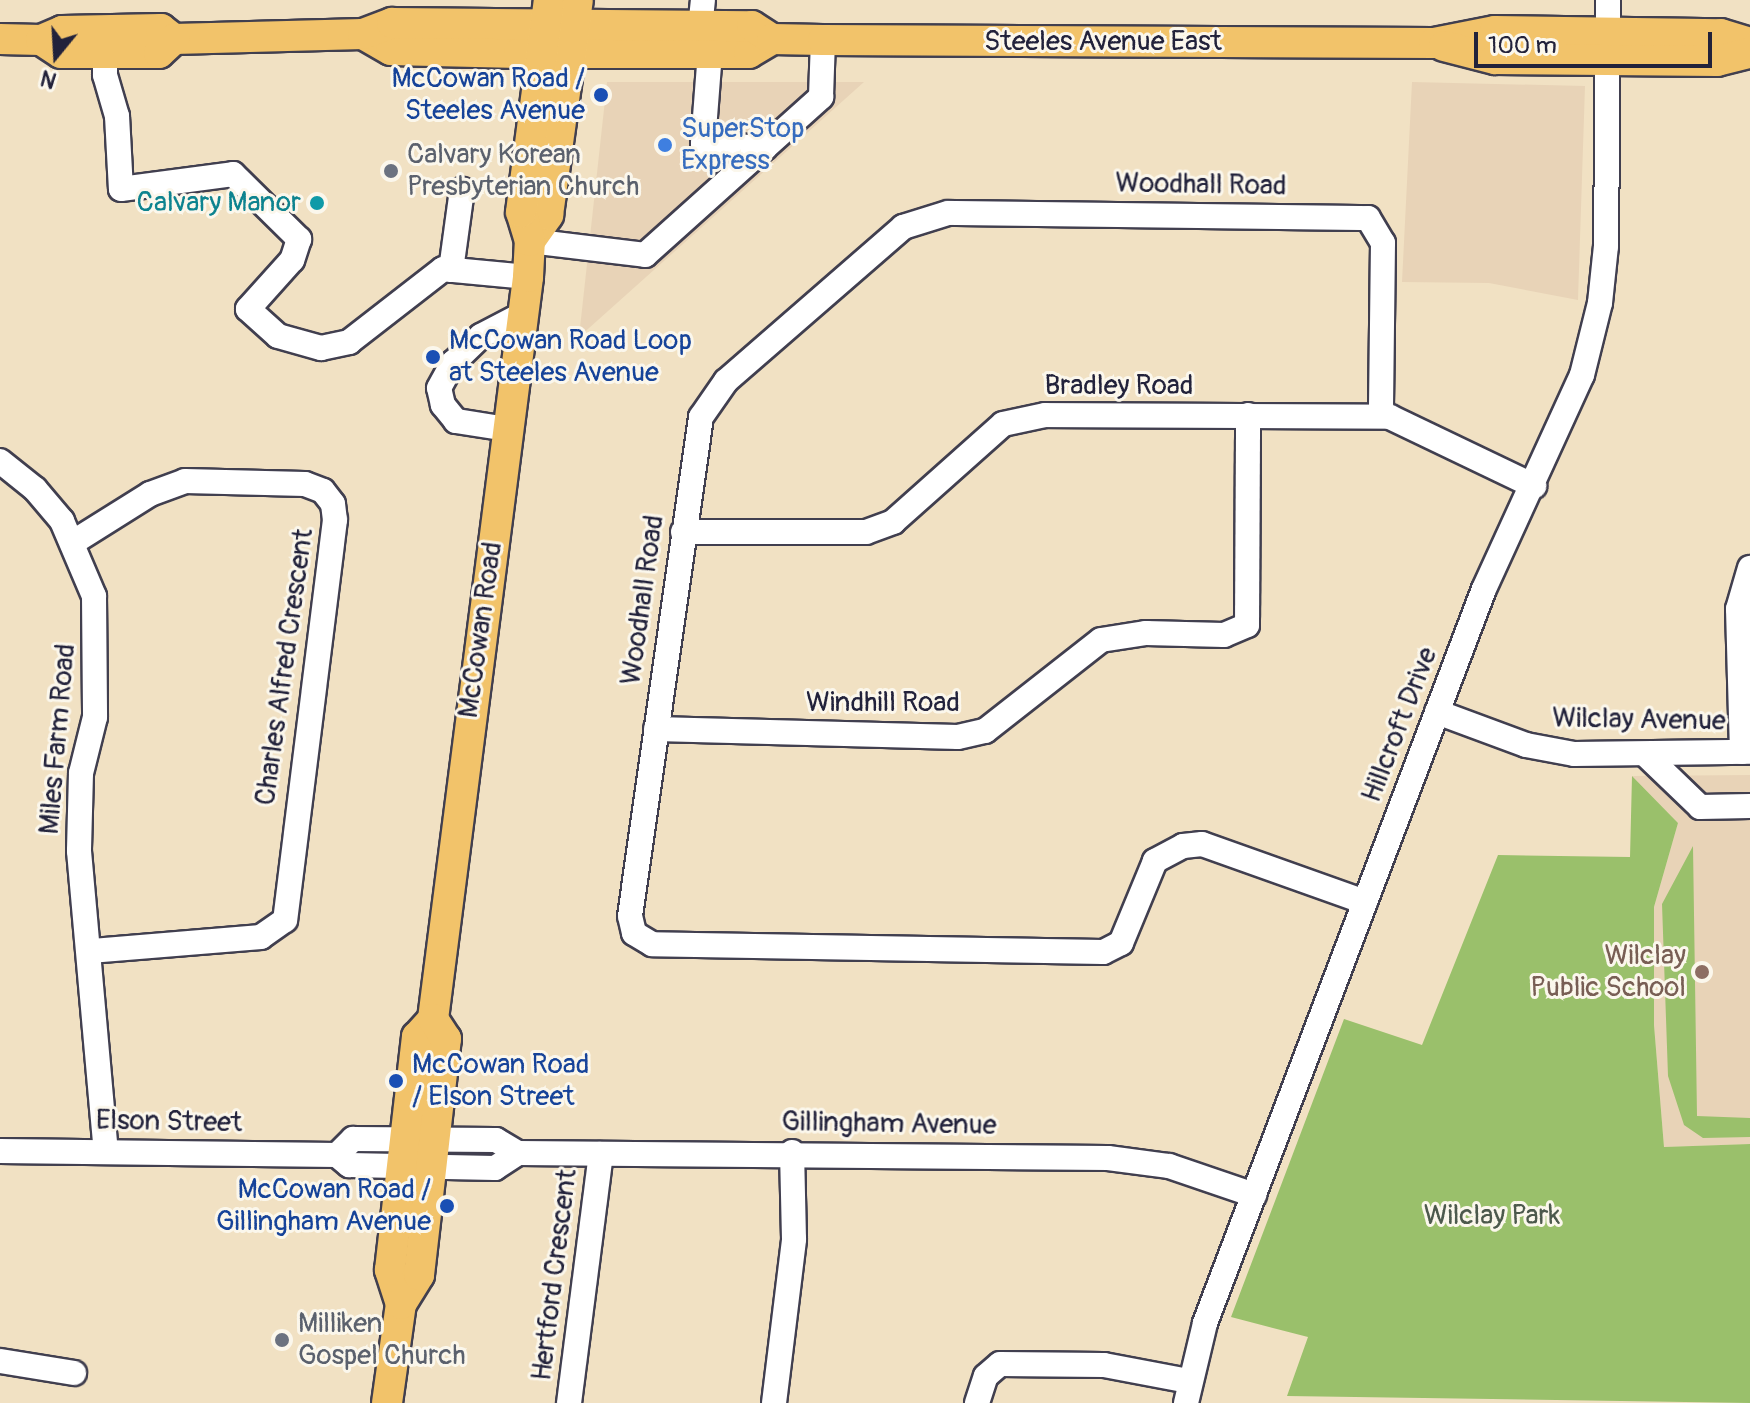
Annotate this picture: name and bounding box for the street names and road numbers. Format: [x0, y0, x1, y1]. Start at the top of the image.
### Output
street label: Steeles Avenue East [984, 25, 1222, 59]
street label: Woodhall Road [1115, 167, 1287, 203]
street label: Bradley Road [1044, 369, 1194, 403]
street label: Woodhall Road [614, 513, 672, 687]
street label: Charles Alfred Crescent [249, 526, 321, 808]
street label: McCowan Road [452, 540, 510, 720]
street label: Miles Farm Road [33, 642, 83, 836]
street label: Hillcroft Drive [1355, 643, 1445, 807]
street label: Windhill Road [806, 686, 960, 720]
street label: Wilclay Avenue [1552, 702, 1726, 738]
street label: Elson Street [96, 1104, 242, 1140]
street label: Gillingham Avenue [781, 1105, 997, 1143]
street label: Hertford Crescent [525, 1167, 585, 1383]

